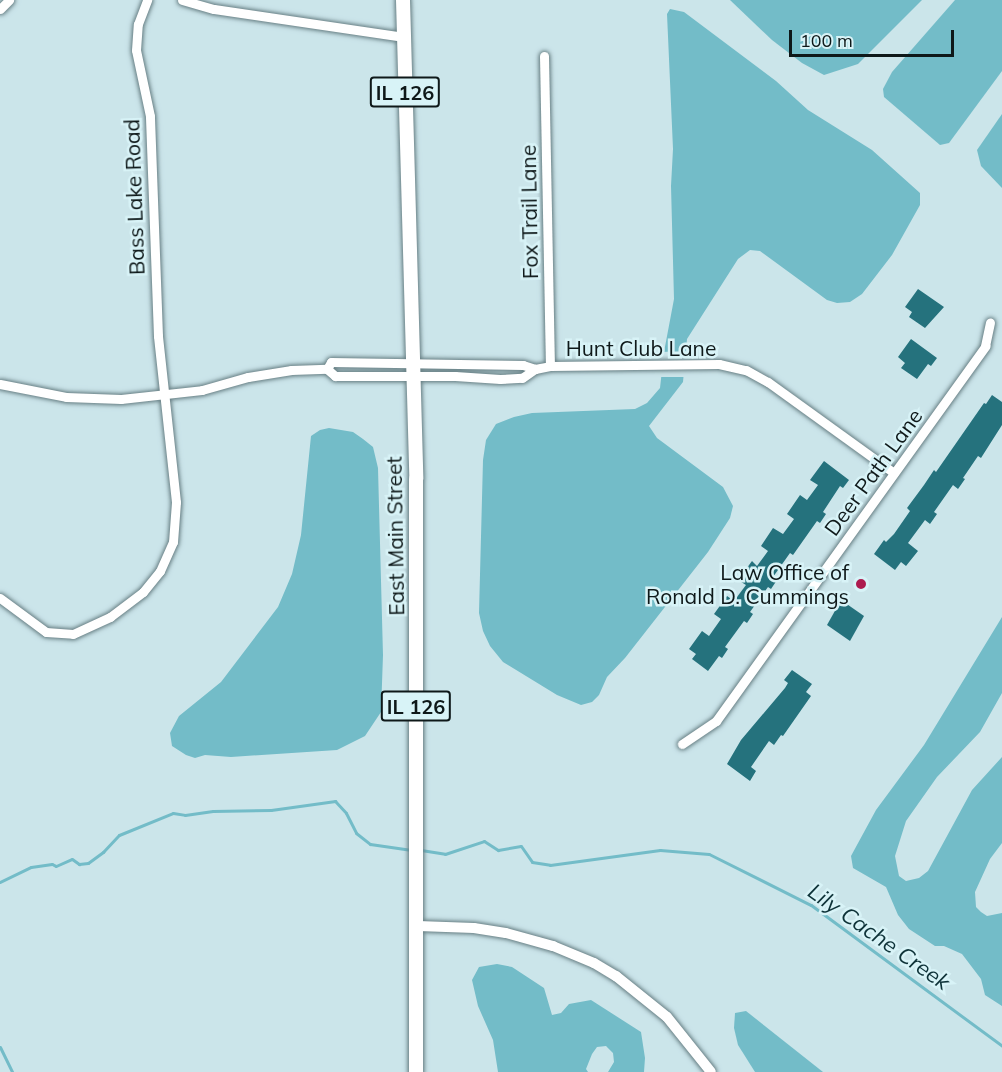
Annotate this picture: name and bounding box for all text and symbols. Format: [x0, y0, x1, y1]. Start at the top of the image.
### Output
scale bar [792, 18, 957, 56]
text: 100 m [800, 29, 853, 52]
road number: IL 126 [369, 75, 441, 109]
street label: Bass Lake Road [119, 119, 149, 275]
street label: Fox Trail Lane [515, 145, 543, 279]
street label: Hunt Club Lane [566, 335, 716, 361]
street label: Deer Path Lane [819, 404, 927, 540]
street label: East Main Street [381, 456, 409, 616]
place label: Law Office of Ronald D. Cummings [646, 559, 849, 609]
marker: Law Office of Ronald D. Cummings [854, 577, 868, 591]
road number: IL 126 [380, 689, 452, 723]
water label: Lily Cache Creek [803, 878, 955, 996]

